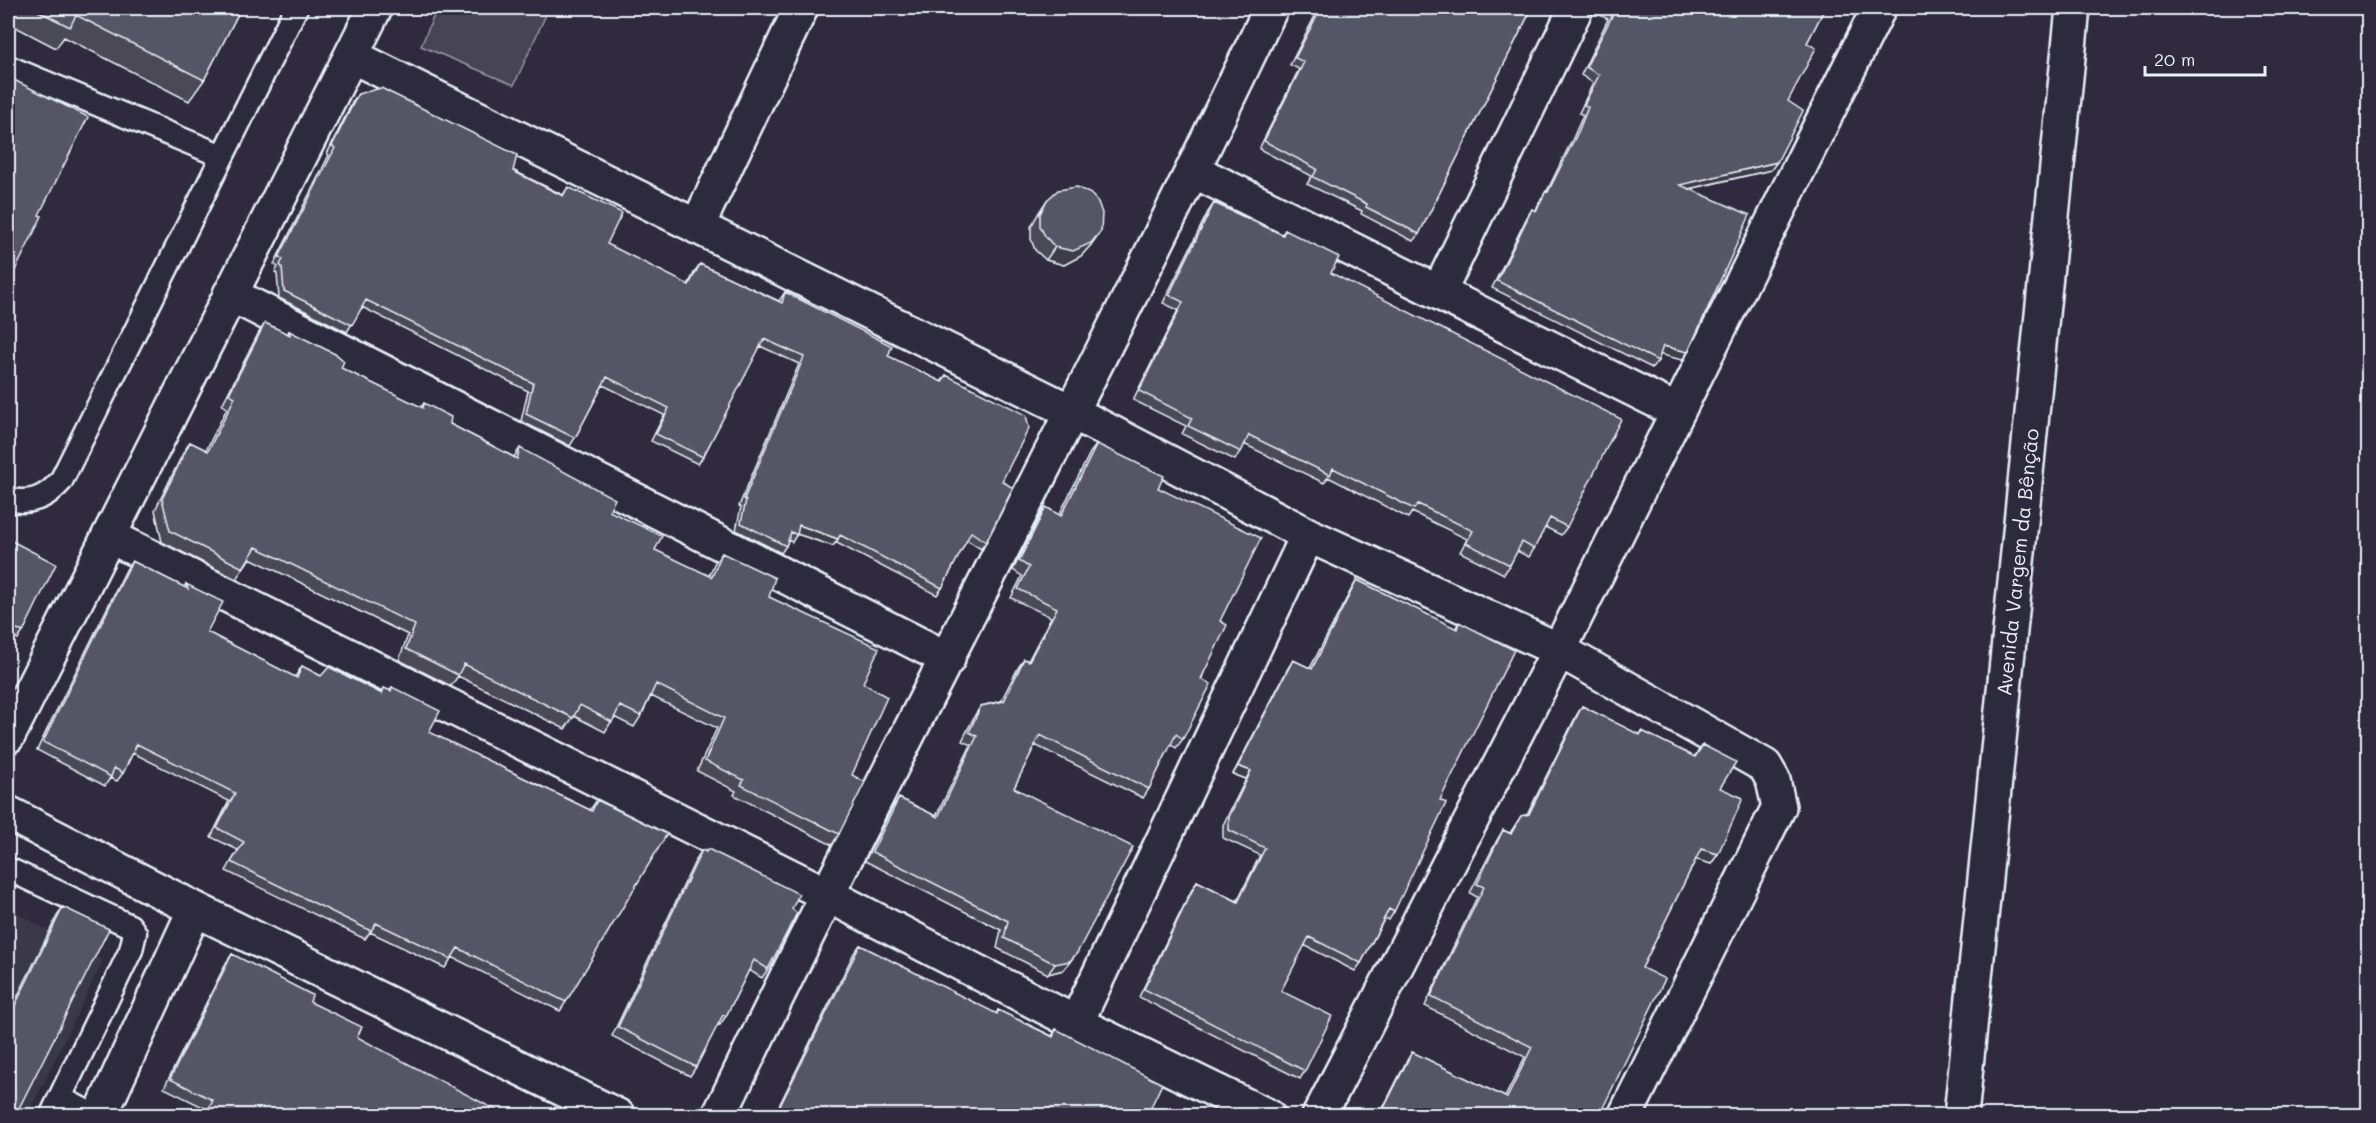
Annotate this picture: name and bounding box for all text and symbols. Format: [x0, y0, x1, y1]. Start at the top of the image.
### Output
scale bar [2145, 39, 2265, 77]
text: 20 m [2154, 47, 2195, 71]
street label: Avenida Vargem da Bênção [1990, 427, 2044, 697]

